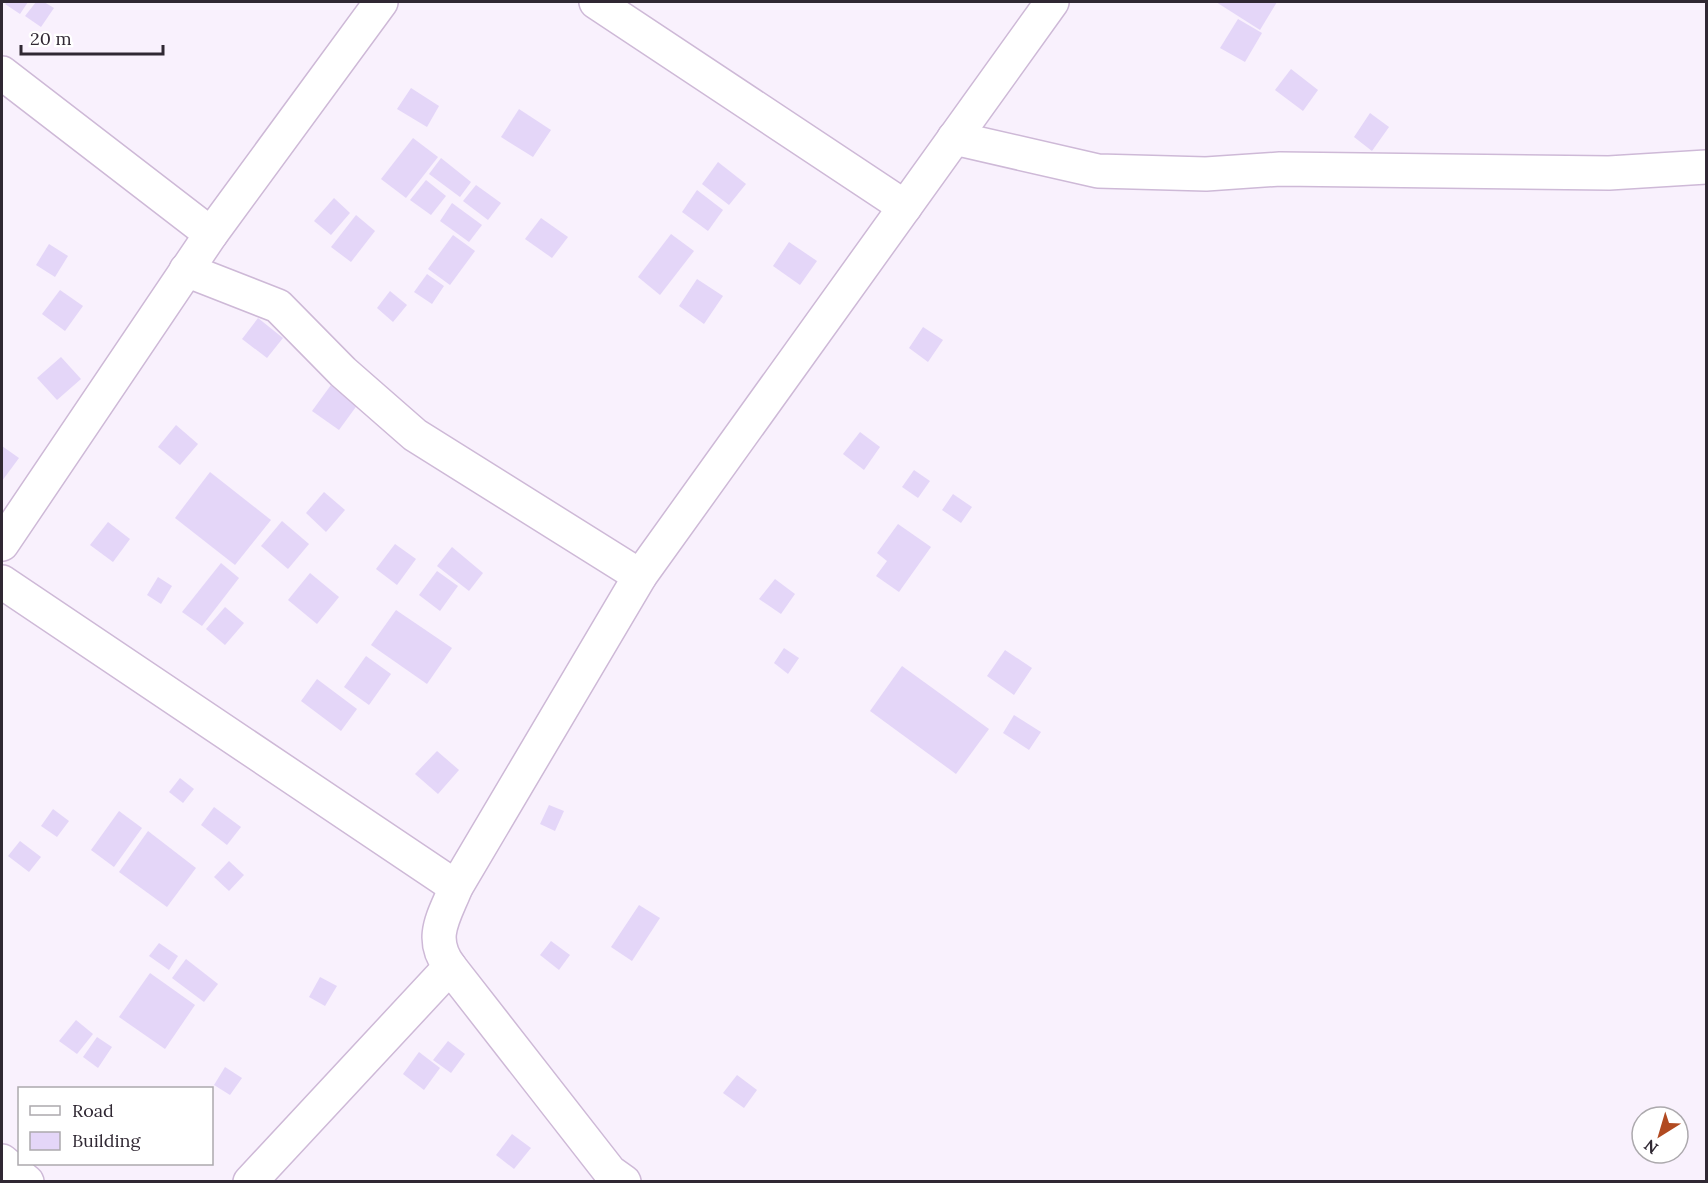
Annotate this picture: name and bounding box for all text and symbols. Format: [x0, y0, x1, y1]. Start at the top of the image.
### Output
scale bar [21, 18, 164, 56]
text: 20 m [30, 27, 72, 50]
legend [18, 1087, 213, 1165]
text: Road [72, 1099, 114, 1122]
north arrow [1630, 1105, 1690, 1165]
text: Building [72, 1129, 142, 1152]
text: N [1640, 1135, 1662, 1159]

